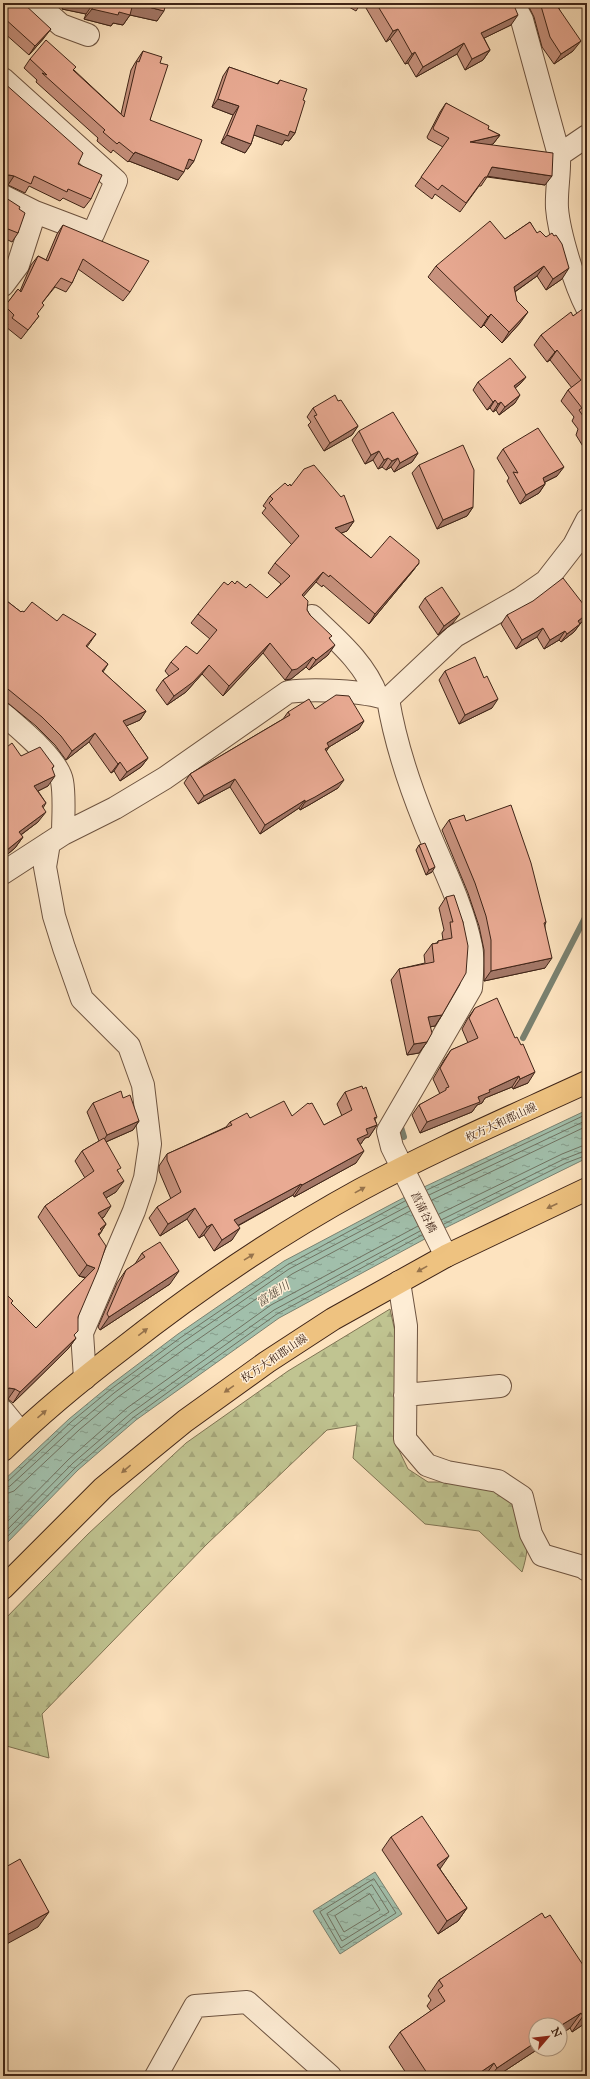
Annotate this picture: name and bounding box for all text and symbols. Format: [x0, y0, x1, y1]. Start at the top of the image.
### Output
street label: 枚方大和郡山線 [464, 1100, 539, 1145]
one-way arrow [355, 1187, 366, 1193]
street label: 菖蒲谷橋 [408, 1190, 439, 1235]
one-way arrow [546, 1203, 557, 1209]
one-way arrow [243, 1253, 255, 1260]
one-way arrow [416, 1265, 428, 1272]
water label: 富雄川 [254, 1277, 294, 1310]
one-way arrow [138, 1328, 149, 1337]
street label: 枚方大和郡山線 [239, 1331, 310, 1385]
one-way arrow [224, 1385, 234, 1393]
one-way arrow [37, 1410, 48, 1419]
one-way arrow [121, 1464, 132, 1473]
north arrow [528, 2017, 568, 2057]
text: N [548, 2025, 565, 2040]

